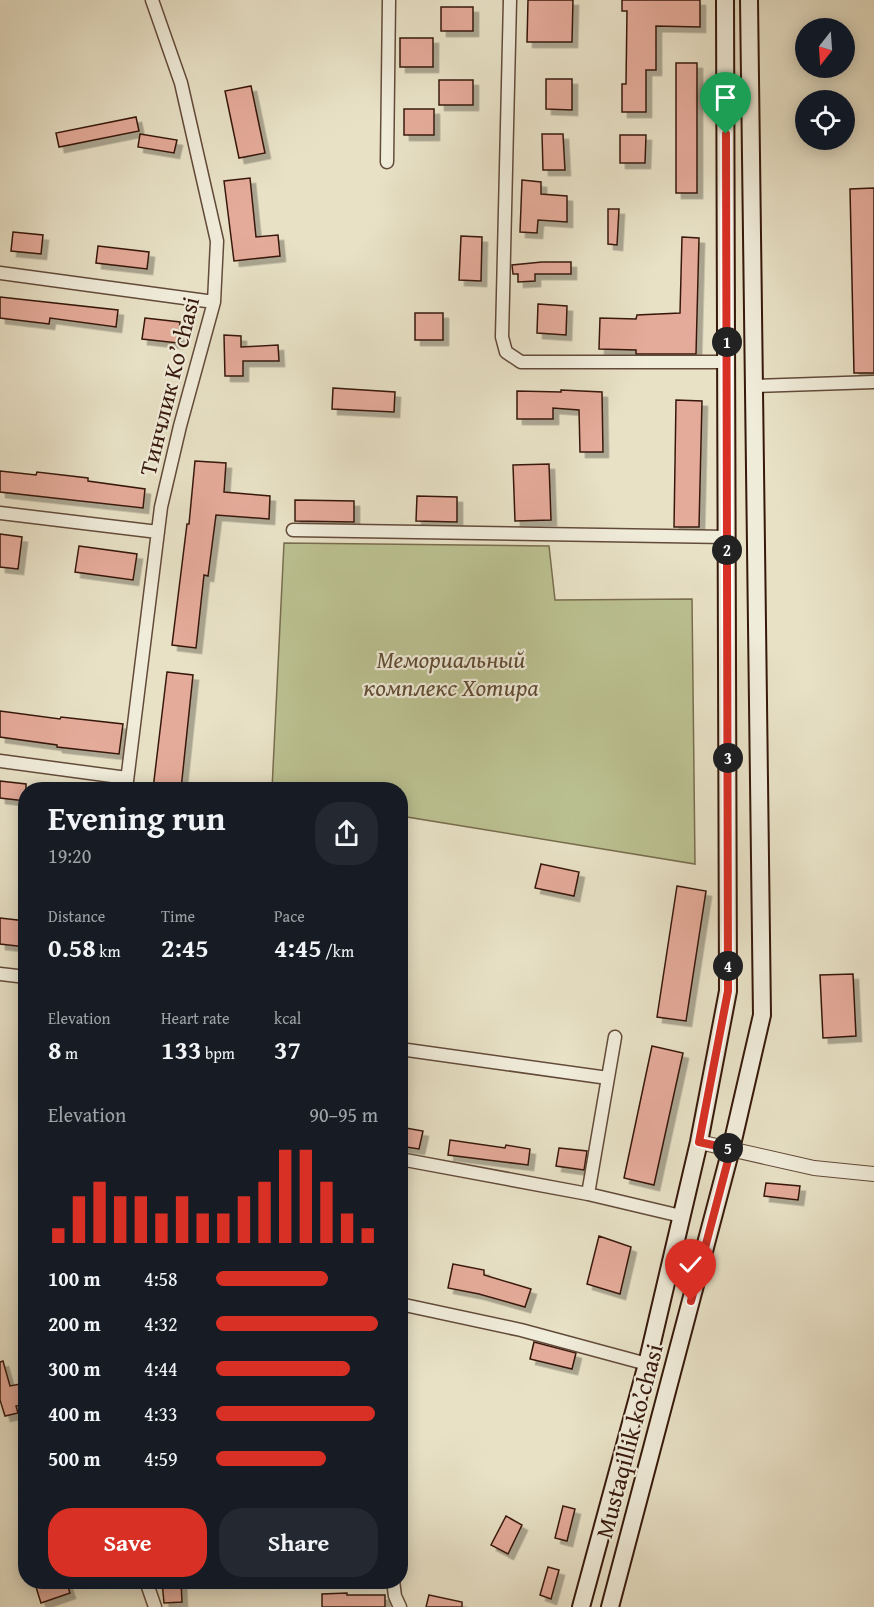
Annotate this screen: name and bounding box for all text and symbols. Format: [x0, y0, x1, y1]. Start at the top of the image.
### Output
north arrow [795, 18, 855, 78]
map controls [795, 18, 855, 150]
pin [700, 72, 751, 134]
icon: arrive [709, 81, 742, 114]
button: locate [795, 90, 855, 150]
street label: Тинчлик Ko’chasi [130, 293, 208, 479]
pin: 1 [712, 327, 742, 357]
text: 1 [723, 330, 731, 354]
pin: 2 [712, 535, 742, 565]
text: 2 [723, 538, 731, 562]
park label: Мемориальный комплекс Хотира [364, 642, 538, 705]
pin: 3 [713, 743, 743, 773]
text: 3 [724, 746, 732, 770]
text: Evening run [48, 794, 225, 842]
button: share [315, 802, 378, 865]
text: 19:20 [48, 841, 91, 870]
text: Distance [48, 904, 105, 928]
text: Time [161, 904, 195, 928]
text: Pace [274, 904, 305, 928]
text: 0.58 [48, 928, 96, 967]
text: 2:45 [161, 928, 209, 967]
text: 4:45 [274, 928, 322, 967]
text: km [96, 939, 120, 963]
text: /km [322, 939, 354, 963]
pin: 4 [713, 951, 743, 981]
text: 4 [724, 954, 732, 978]
text: Elevation [48, 1006, 111, 1030]
text: Heart rate [161, 1006, 230, 1030]
text: kcal [274, 1006, 301, 1030]
text: 8 [48, 1030, 61, 1069]
text: 133 [161, 1030, 201, 1069]
text: 37 [274, 1030, 301, 1069]
text: m [61, 1041, 78, 1065]
text: bpm [201, 1041, 235, 1065]
text: Elevation [48, 1100, 126, 1129]
text: 90–95 m [309, 1100, 378, 1129]
pin: 5 [713, 1133, 743, 1163]
text: 5 [724, 1136, 732, 1160]
pin [665, 1239, 716, 1301]
icon: check [674, 1248, 707, 1281]
text: 100 m [48, 1264, 101, 1293]
text: 4:58 [144, 1264, 178, 1293]
text: 200 m [48, 1309, 101, 1338]
text: 4:32 [144, 1309, 178, 1338]
street label: Mustaqillik ko’chasi [586, 1340, 672, 1542]
text: 300 m [48, 1354, 101, 1383]
text: 4:44 [144, 1354, 178, 1383]
text: 400 m [48, 1399, 101, 1428]
text: 4:33 [144, 1399, 178, 1428]
text: 500 m [48, 1444, 101, 1473]
text: 4:59 [144, 1444, 178, 1473]
button: Save [48, 1508, 207, 1577]
button: Share [219, 1508, 378, 1577]

